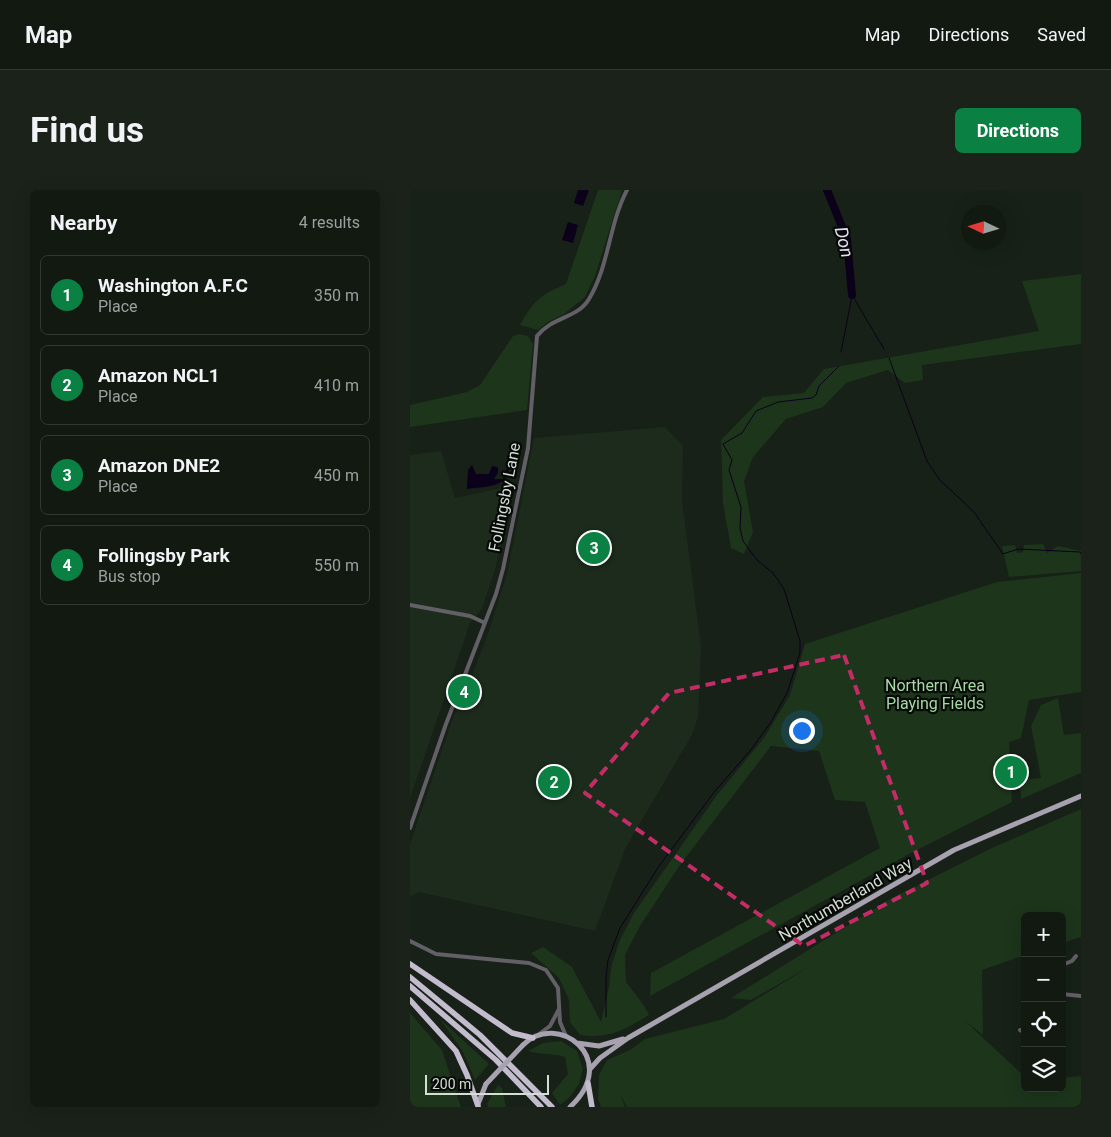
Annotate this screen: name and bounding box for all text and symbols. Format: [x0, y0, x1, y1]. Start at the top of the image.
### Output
text: Map [25, 21, 72, 49]
text: Map [865, 24, 900, 45]
text: Directions [928, 24, 1009, 45]
text: Saved [1037, 24, 1086, 45]
button: Directions [955, 108, 1081, 153]
text: Find us [30, 110, 144, 151]
north arrow [961, 205, 1006, 250]
text: Nearby [50, 211, 117, 235]
text: 4 results [299, 213, 360, 232]
water label: Don [831, 224, 858, 259]
text: Washington A.F.C [98, 274, 248, 297]
text: 1 [62, 286, 72, 305]
text: 350 m [314, 286, 359, 305]
text: Place [98, 297, 138, 316]
text: Amazon NCL1 [98, 364, 220, 387]
text: 2 [62, 376, 72, 395]
text: 410 m [314, 376, 359, 395]
text: Place [98, 387, 138, 406]
street label: Follingsby Lane [485, 441, 524, 553]
text: Amazon DNE2 [98, 454, 220, 477]
text: 3 [62, 466, 72, 485]
text: 450 m [314, 466, 359, 485]
text: Place [98, 477, 138, 496]
pin: 3 [578, 529, 610, 567]
text: Follingsby Park [98, 544, 230, 567]
text: 4 [62, 556, 72, 575]
text: 550 m [314, 556, 359, 575]
text: Bus stop [98, 567, 160, 586]
pin: 4 [448, 673, 480, 711]
park label: Northern Area Playing Fields [885, 676, 985, 713]
your location [789, 718, 815, 744]
pin: 1 [995, 753, 1027, 791]
pin: 2 [538, 763, 570, 801]
street label: Northumberland Way [775, 853, 916, 945]
map controls [1021, 912, 1066, 1092]
button: + [1021, 912, 1066, 957]
button: − [1021, 957, 1066, 1002]
button: locate [1021, 1002, 1066, 1047]
button: layers [1021, 1047, 1066, 1092]
scale bar [425, 1072, 549, 1095]
text: 200 m [432, 1076, 471, 1092]

